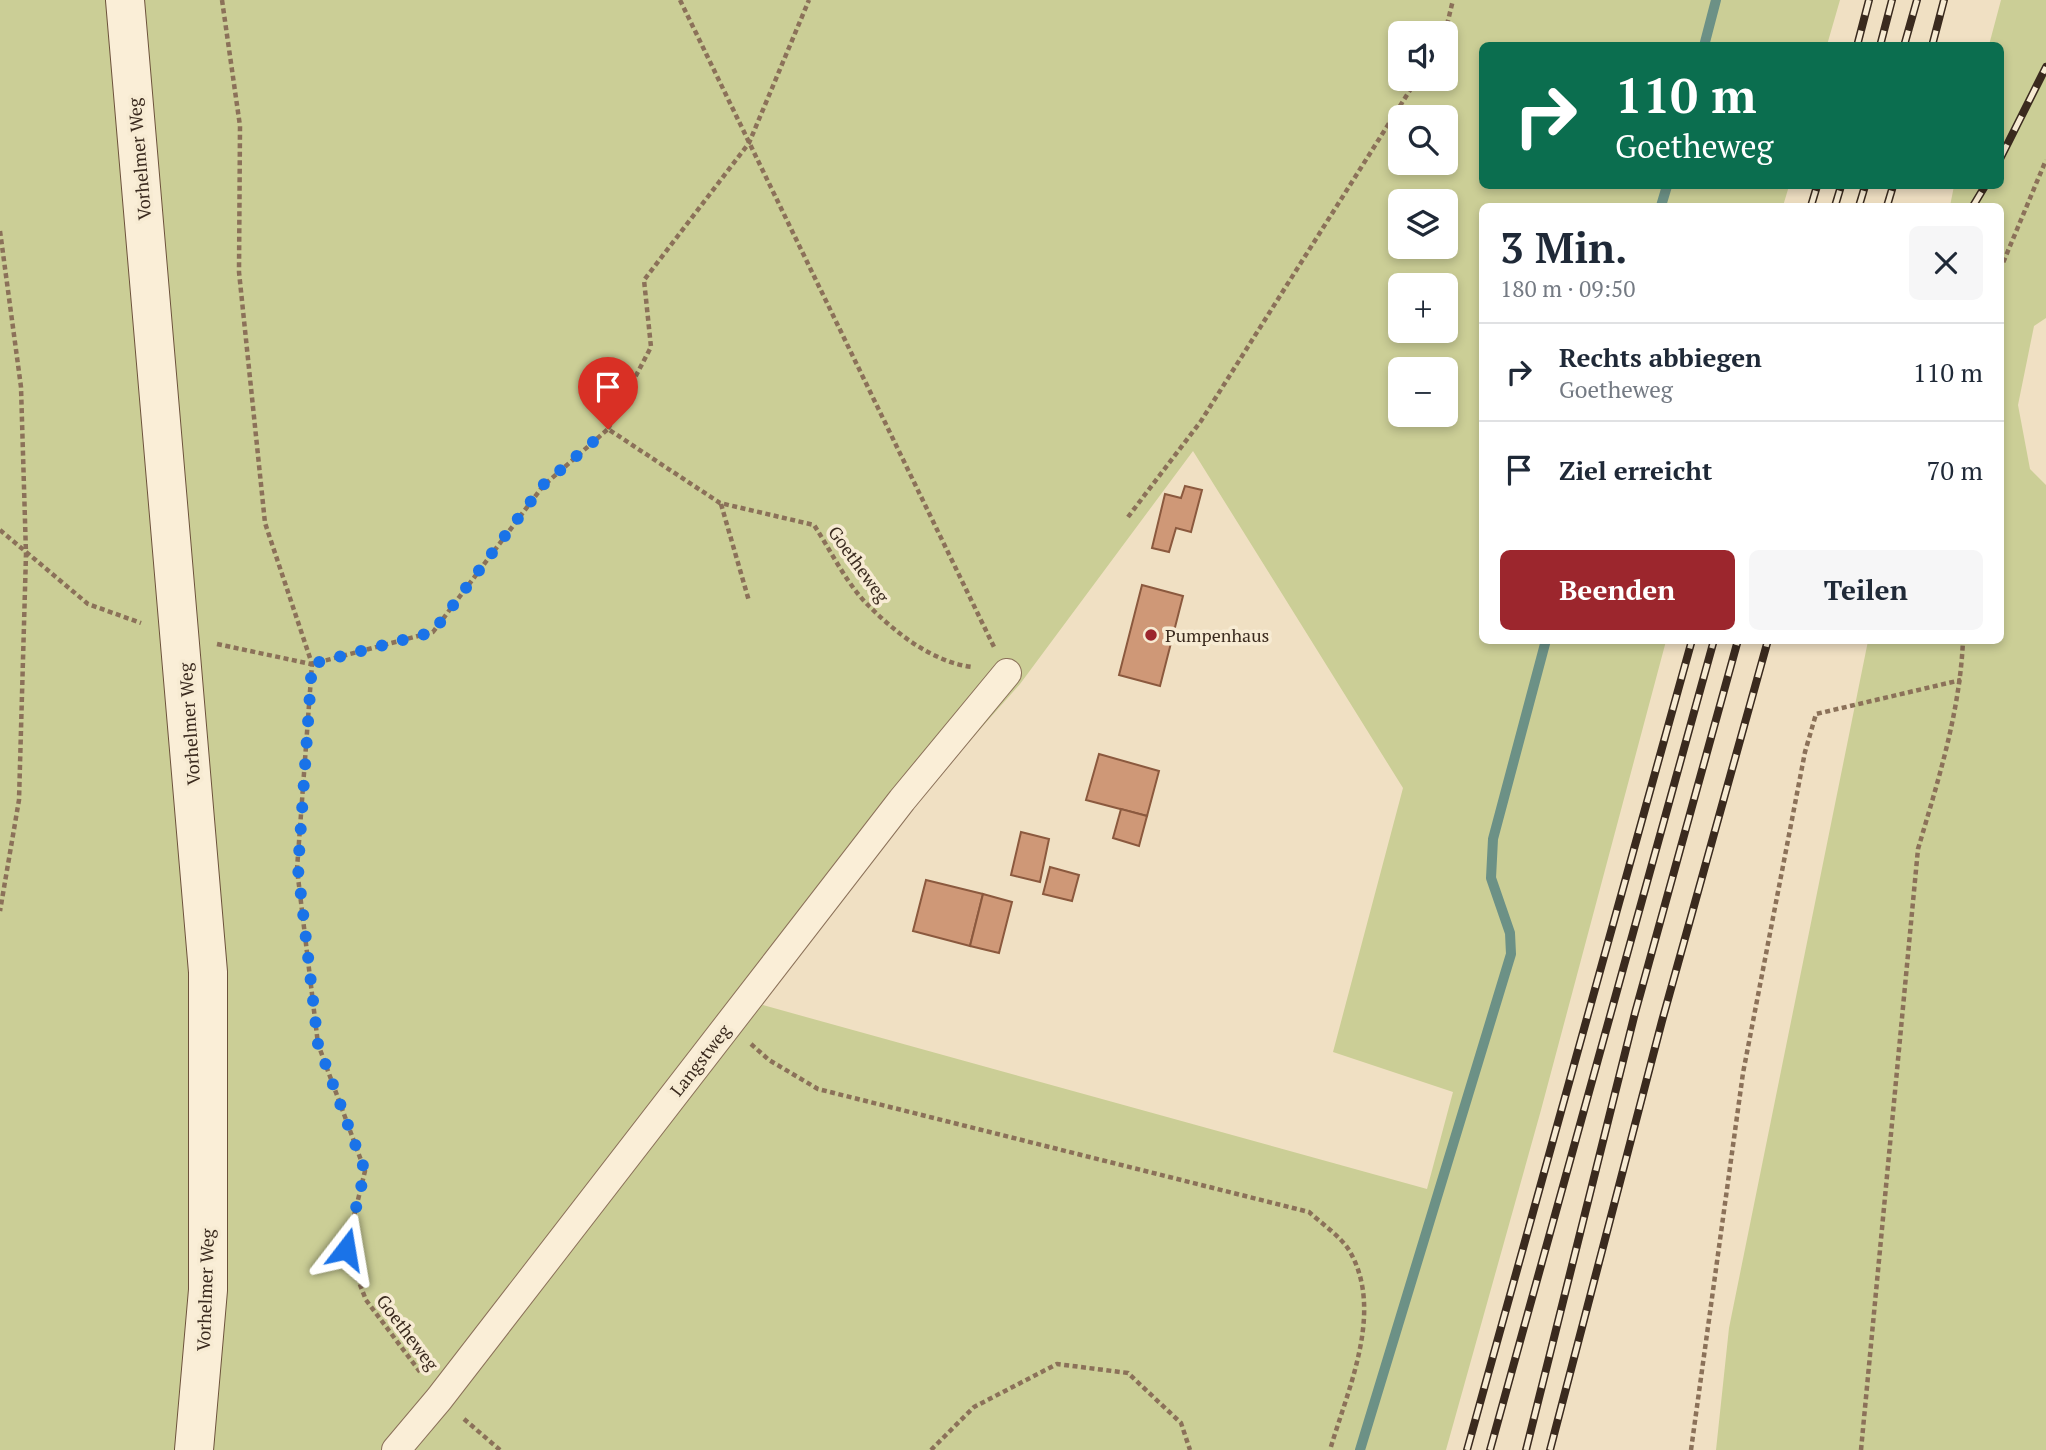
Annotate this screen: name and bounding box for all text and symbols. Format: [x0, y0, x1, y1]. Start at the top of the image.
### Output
map controls [1388, 21, 1458, 427]
button: sound [1388, 21, 1458, 91]
text: 110 m [1615, 62, 1757, 127]
icon: right [1500, 70, 1591, 161]
street label: Vorhelmer Weg [122, 96, 156, 221]
button: search [1388, 105, 1458, 175]
text: Goetheweg [1615, 125, 1773, 167]
button: layers [1388, 189, 1458, 259]
text: 3 Min. [1500, 219, 1628, 275]
button: close [1909, 226, 1983, 300]
button: + [1388, 273, 1458, 343]
text: 180 m · 09:50 [1500, 273, 1635, 304]
text: Rechts abbiegen [1559, 340, 1762, 374]
icon: right [1500, 353, 1538, 391]
text: 110 m [1913, 355, 1983, 389]
pin [578, 357, 638, 429]
button: − [1388, 357, 1458, 427]
icon: arrive [589, 368, 627, 406]
text: Goetheweg [1559, 374, 1673, 405]
icon: arrive [1500, 451, 1538, 489]
text: Ziel erreicht [1559, 453, 1712, 487]
text: 70 m [1927, 453, 1983, 487]
street label: Goetheweg [823, 521, 895, 608]
button: Beenden [1500, 550, 1735, 630]
button: Teilen [1749, 550, 1983, 630]
place label: Pumpenhaus [1165, 623, 1269, 647]
marker: Pumpenhaus [1143, 627, 1159, 643]
street label: Vorhelmer Weg [173, 661, 205, 786]
street label: Langstweg [664, 1019, 736, 1101]
position arrow [309, 1212, 383, 1286]
street label: Vorhelmer Weg [191, 1228, 219, 1352]
street label: Goetheweg [372, 1289, 445, 1375]

